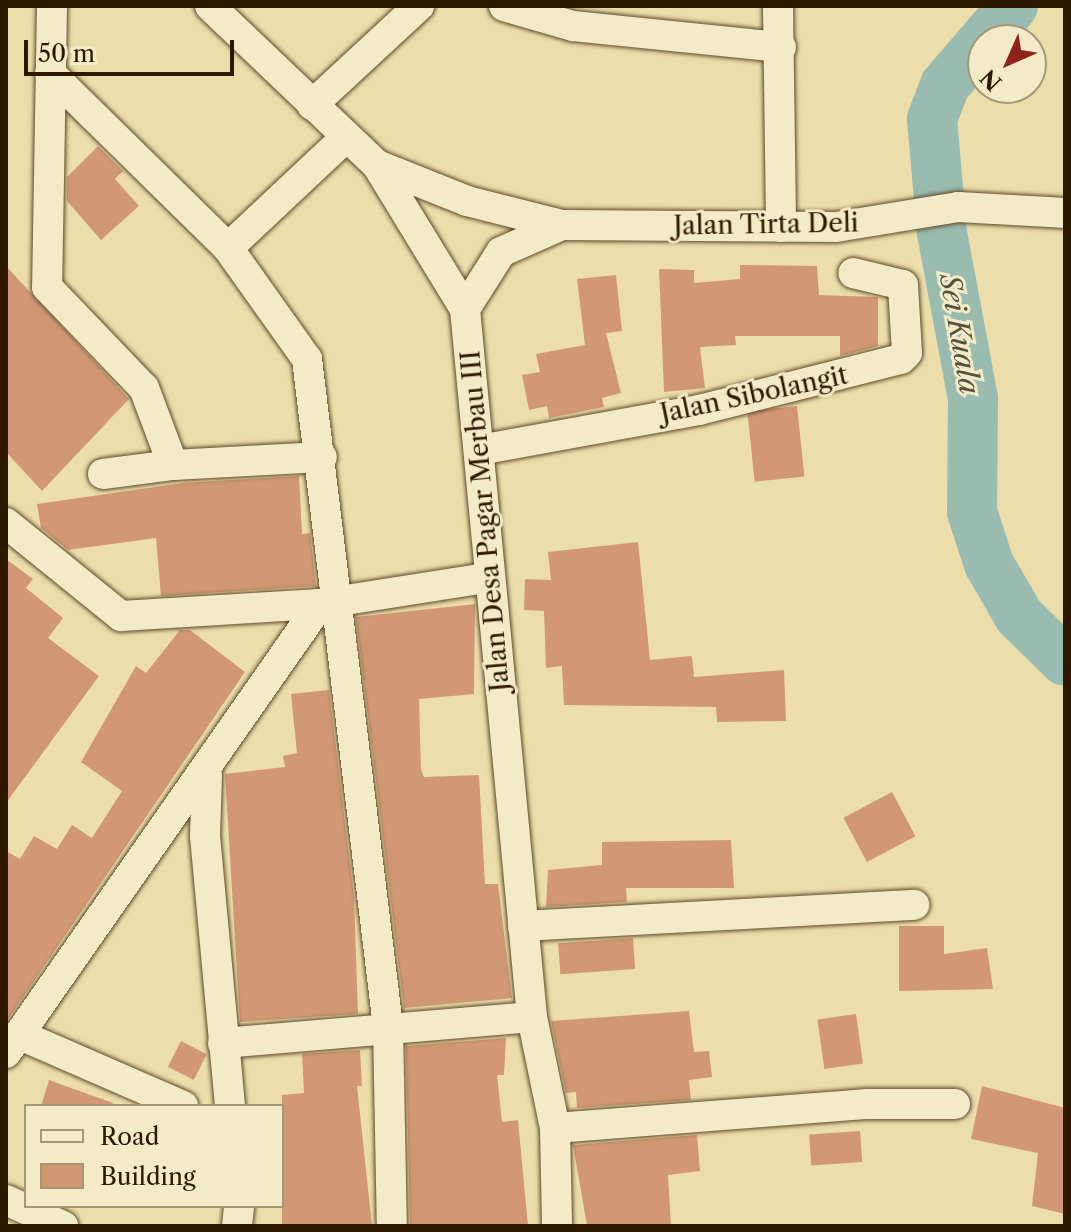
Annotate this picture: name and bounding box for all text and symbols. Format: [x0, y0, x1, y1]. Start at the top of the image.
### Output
scale bar [28, 24, 238, 74]
north arrow [967, 24, 1047, 104]
text: 50 m [38, 39, 95, 68]
text: N [975, 64, 1007, 96]
street label: Jalan Tirta Deli [673, 208, 859, 242]
water label: Sei Kuala [933, 271, 987, 397]
street label: Jalan Desa Pagar Merbau III [455, 349, 517, 693]
street label: Jalan Sibolangit [657, 360, 851, 430]
legend [24, 1104, 284, 1208]
text: Road [100, 1122, 159, 1151]
text: Building [100, 1162, 196, 1191]

